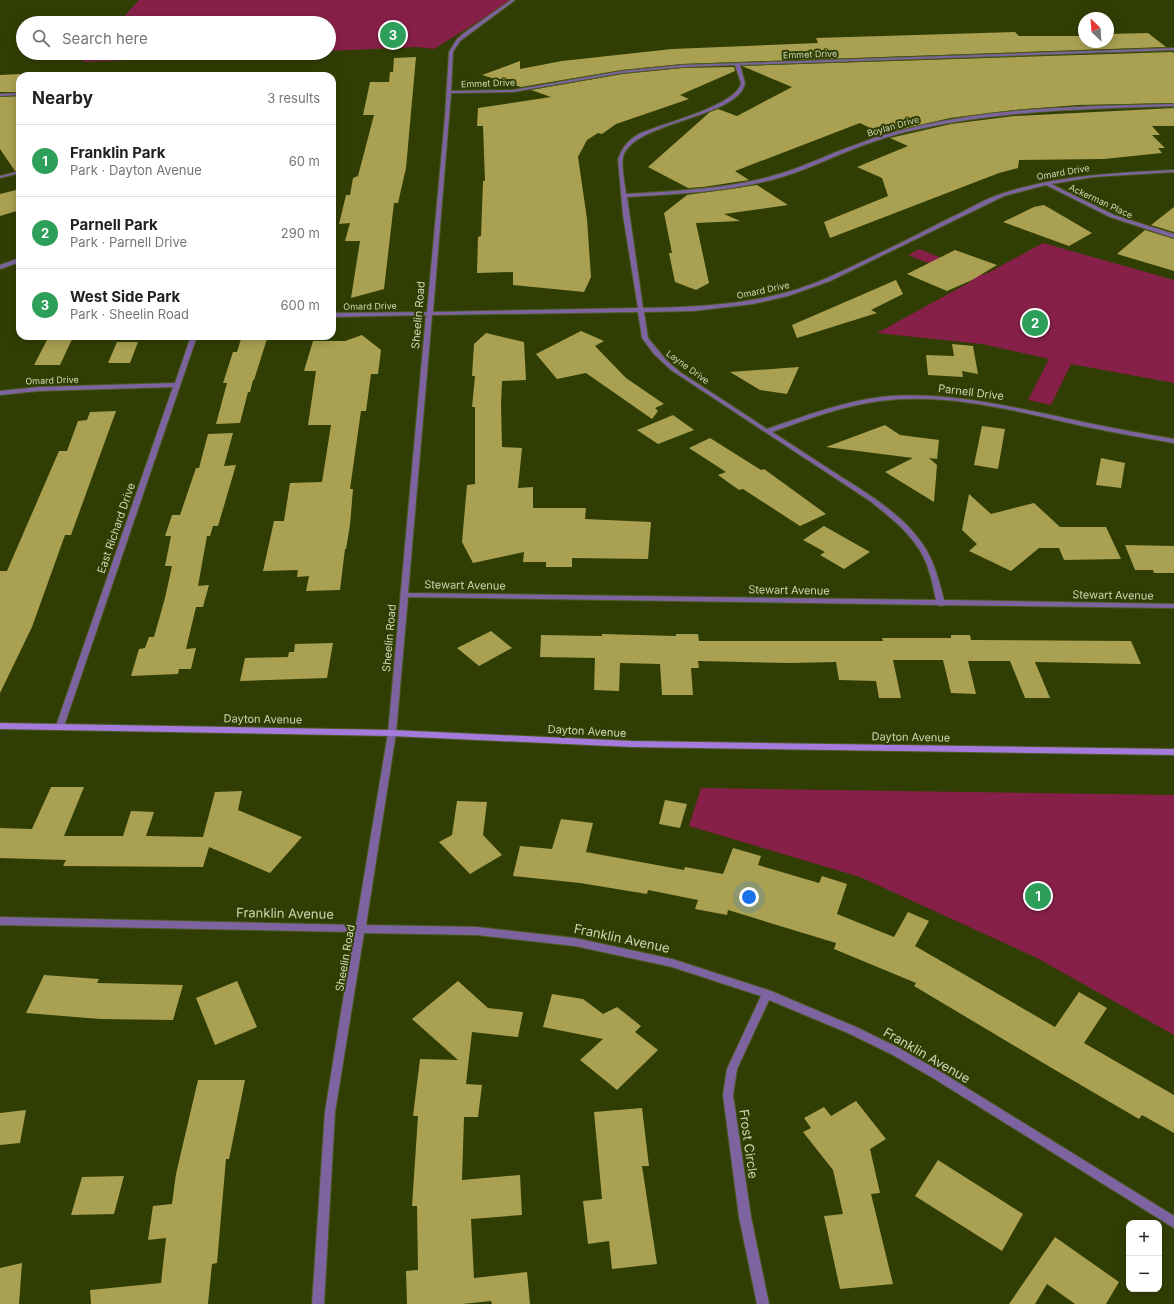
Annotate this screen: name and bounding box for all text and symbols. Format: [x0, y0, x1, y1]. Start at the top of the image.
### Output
north arrow [1078, 12, 1114, 48]
search box [16, 16, 336, 60]
pin: 3 [380, 20, 406, 50]
icon: search [30, 27, 52, 49]
text: Search here [62, 29, 148, 48]
street label: Emmet Drive [783, 48, 837, 60]
street label: Emmet Drive [461, 77, 515, 89]
text: Nearby [32, 88, 93, 108]
text: 3 results [267, 90, 320, 106]
street label: Boylan Drive [866, 113, 920, 139]
text: Franklin Park [70, 143, 165, 162]
text: 1 [42, 153, 48, 169]
text: 60 m [289, 153, 320, 169]
text: Park · Dayton Avenue [70, 162, 202, 178]
street label: Omard Drive [1036, 162, 1090, 182]
street label: Ackerman Place [1067, 181, 1135, 221]
text: Parnell Park [70, 215, 158, 234]
text: 2 [41, 225, 49, 241]
text: 290 m [281, 225, 320, 241]
text: Park · Parnell Drive [70, 234, 187, 250]
street label: Omard Drive [736, 279, 790, 301]
street label: Sheelin Road [408, 281, 428, 349]
text: West Side Park [70, 287, 180, 306]
text: 3 [41, 297, 49, 313]
text: 600 m [280, 297, 320, 313]
street label: Omard Drive [343, 300, 397, 312]
text: Park · Sheelin Road [70, 306, 189, 322]
pin: 2 [1022, 308, 1048, 338]
street label: Layne Drive [664, 348, 712, 386]
street label: Omard Drive [25, 374, 79, 386]
street label: Parnell Drive [937, 381, 1005, 403]
street label: East Richard Drive [94, 481, 138, 575]
street label: Stewart Avenue [424, 577, 506, 593]
street label: Stewart Avenue [748, 582, 830, 598]
street label: Stewart Avenue [1072, 587, 1154, 603]
street label: Sheelin Road [379, 604, 399, 672]
street label: Dayton Avenue [224, 711, 302, 727]
street label: Dayton Avenue [547, 722, 627, 740]
street label: Dayton Avenue [872, 729, 950, 745]
pin: 1 [1025, 881, 1051, 911]
your location [739, 887, 759, 907]
street label: Franklin Avenue [236, 904, 334, 922]
street label: Franklin Avenue [573, 920, 671, 956]
street label: Sheelin Road [332, 923, 358, 993]
street label: Franklin Avenue [881, 1024, 973, 1086]
street label: Frost Circle [736, 1108, 762, 1180]
map controls [1126, 1220, 1162, 1292]
button: + [1126, 1220, 1162, 1256]
button: − [1126, 1256, 1162, 1292]

